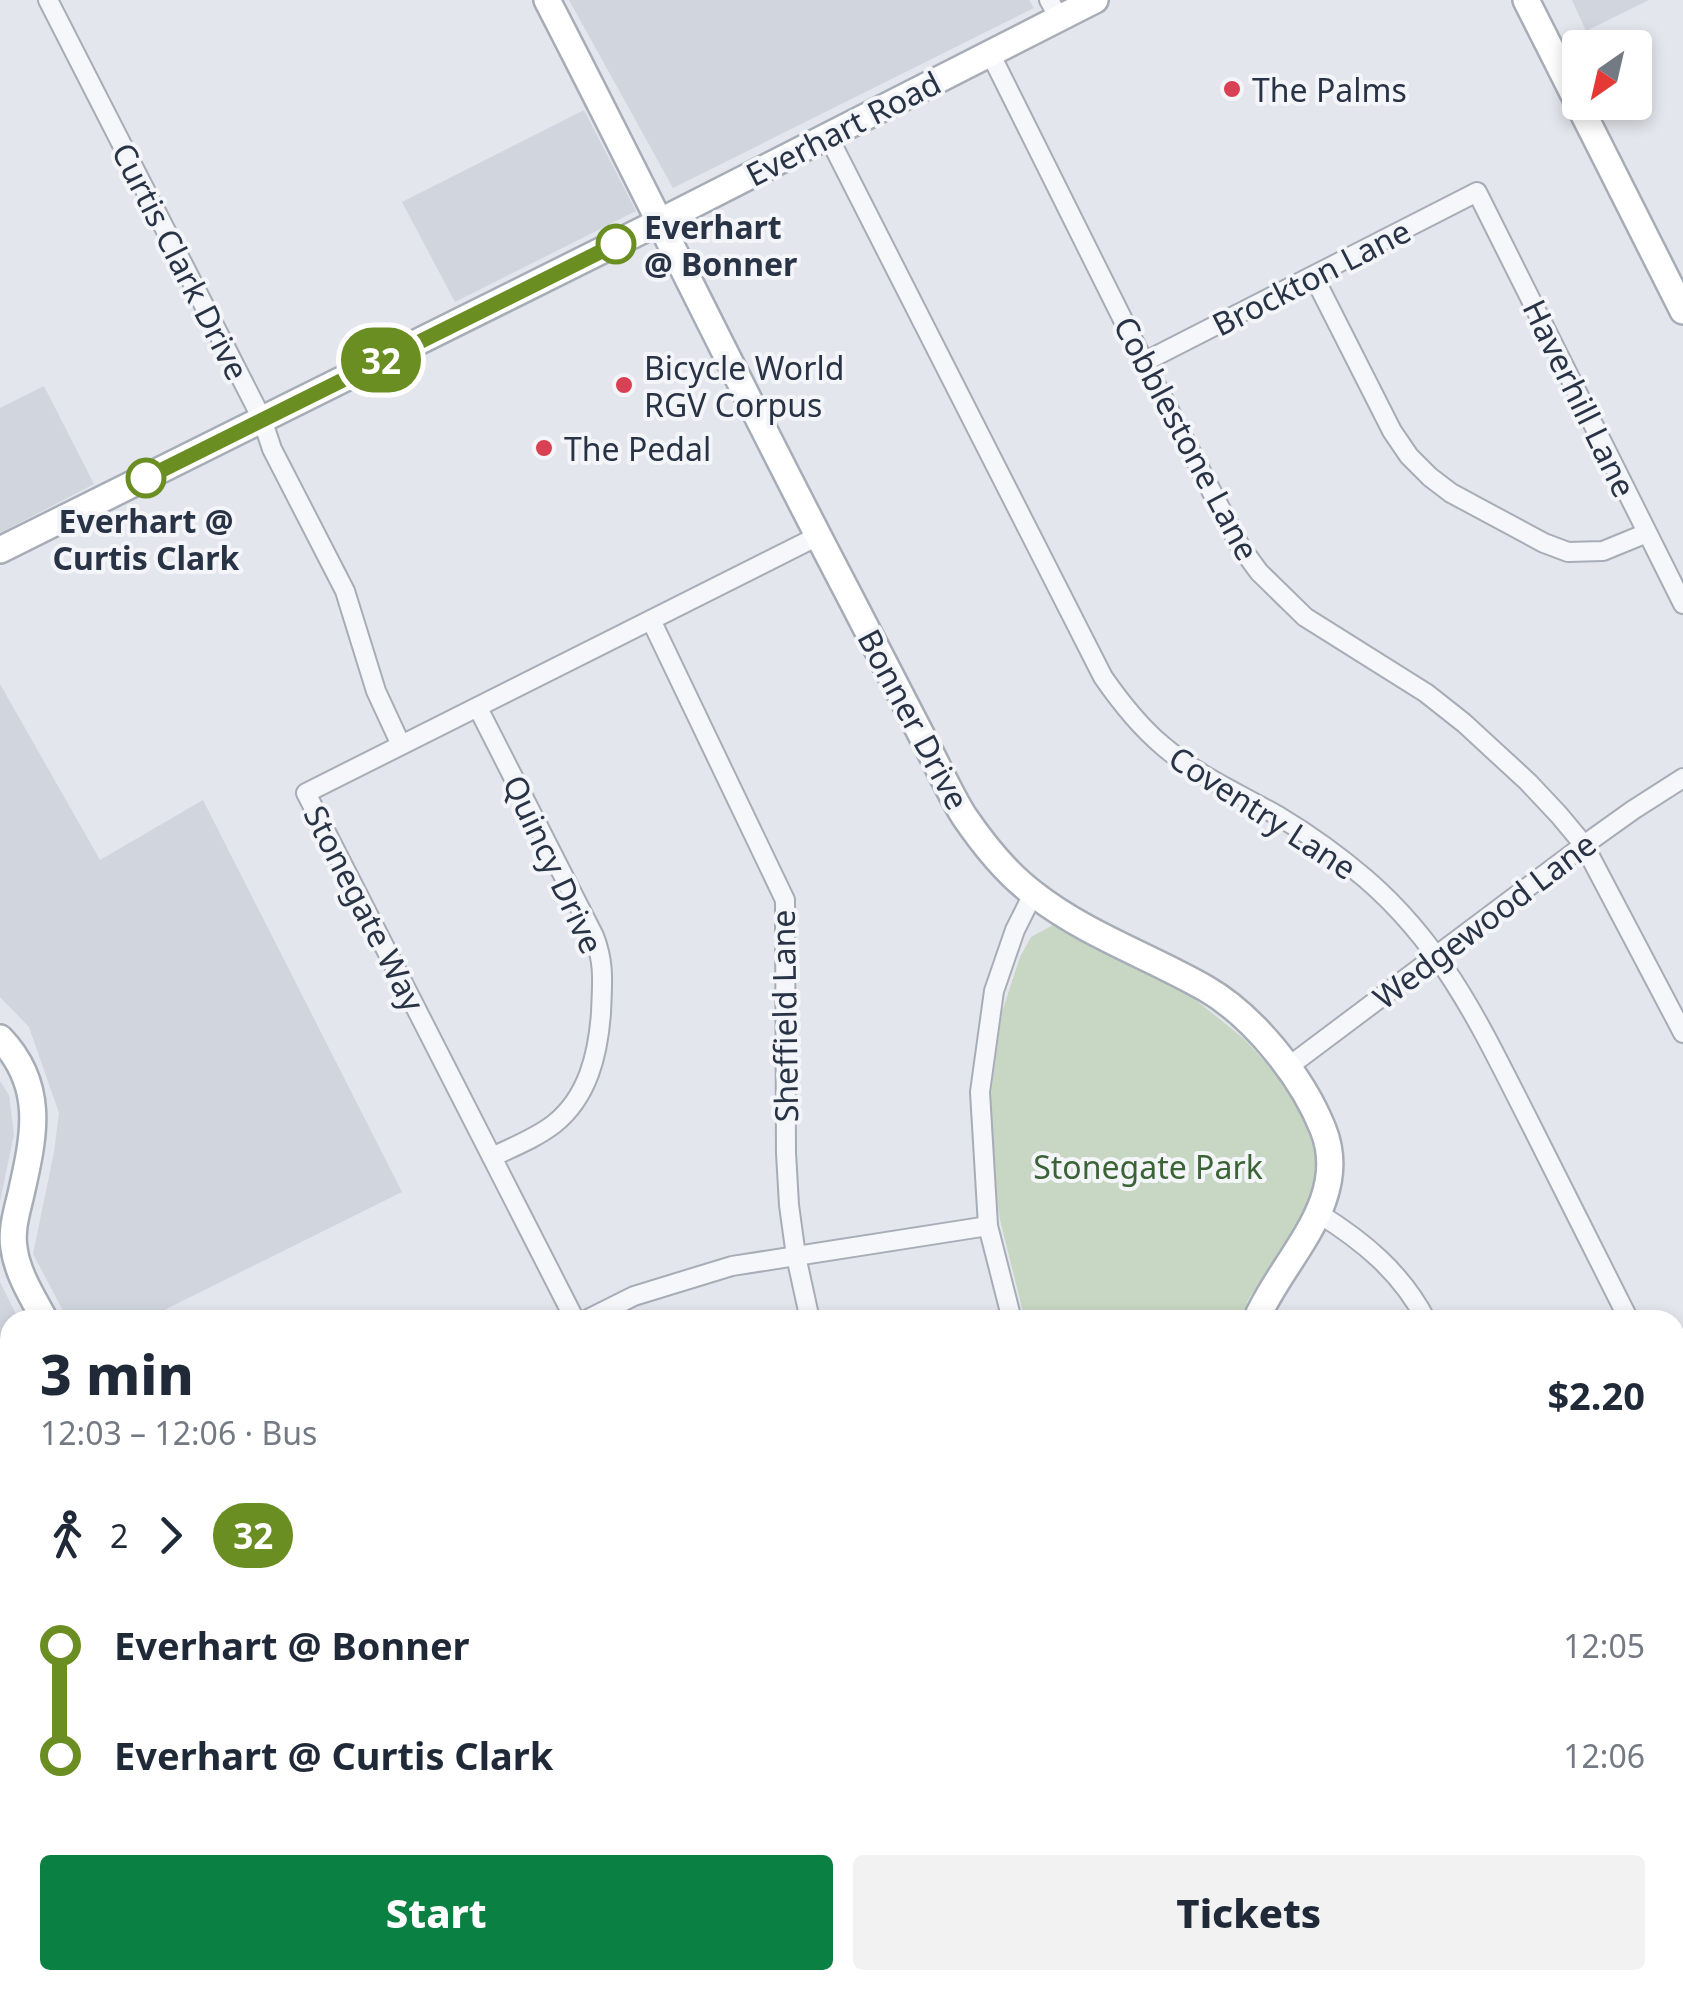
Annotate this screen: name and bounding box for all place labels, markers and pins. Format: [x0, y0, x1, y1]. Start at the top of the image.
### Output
place label: The Palms [1252, 68, 1407, 111]
marker: The Palms [1221, 78, 1243, 100]
place label: Everhart @ Bonner [644, 205, 797, 285]
marker: Everhart @ Bonner [597, 225, 635, 263]
place label: Bicycle World RGV Corpus [644, 346, 844, 426]
marker: Bicycle World RGV Corpus [613, 374, 635, 396]
place label: The Pedal [564, 427, 711, 470]
marker: The Pedal [533, 437, 555, 459]
marker: Everhart @ Curtis Clark [127, 459, 165, 497]
place label: Everhart @ Curtis Clark [53, 499, 240, 579]

